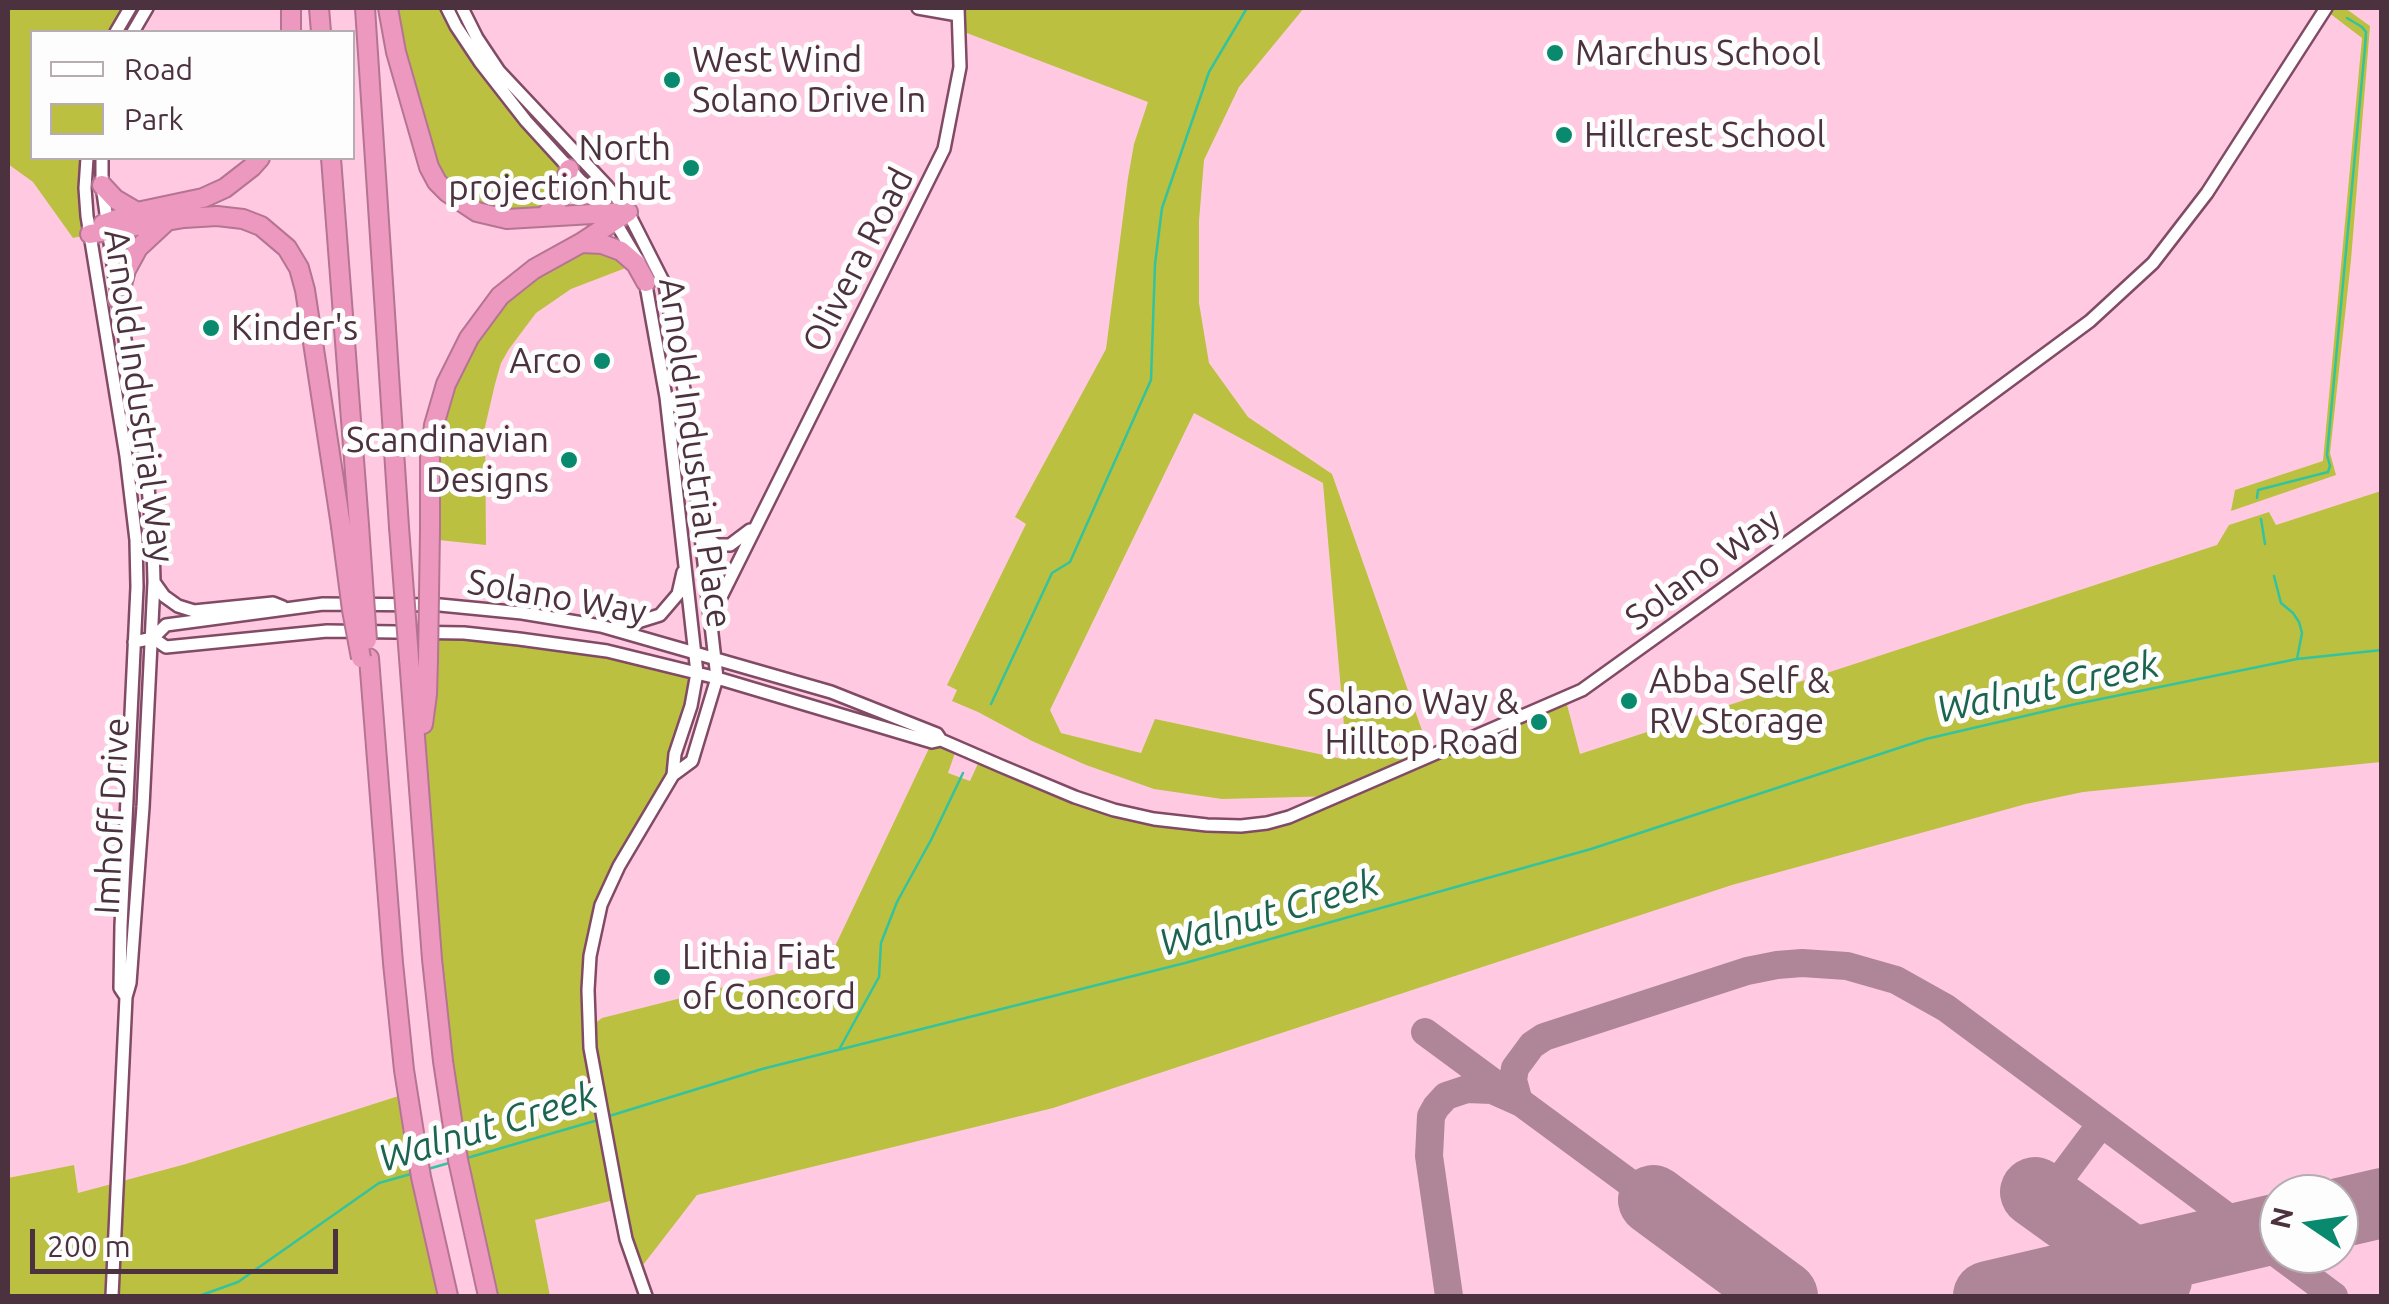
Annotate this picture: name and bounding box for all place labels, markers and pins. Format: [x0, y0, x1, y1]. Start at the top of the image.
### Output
place label: Marchus School [1575, 32, 1821, 74]
place label: West Wind Solano Drive In [692, 39, 926, 121]
marker: Marchus School [1544, 42, 1566, 64]
marker: West Wind Solano Drive In [661, 69, 683, 91]
place label: Hillcrest School [1584, 114, 1826, 156]
marker: Hillcrest School [1553, 124, 1575, 146]
place label: North projection hut [448, 127, 671, 209]
marker: North projection hut [680, 157, 702, 179]
place label: Kinder's [231, 307, 358, 349]
marker: Kinder's [200, 317, 222, 339]
place label: Arco [509, 340, 582, 382]
marker: Arco [591, 350, 613, 372]
place label: Scandinavian Designs [346, 419, 549, 501]
marker: Scandinavian Designs [558, 449, 580, 471]
place label: Abba Self & RV Storage [1649, 660, 1830, 742]
place label: Solano Way & Hilltop Road [1307, 681, 1519, 763]
marker: Abba Self & RV Storage [1618, 690, 1640, 712]
marker: Solano Way & Hilltop Road [1528, 711, 1550, 733]
place label: Lithia Fiat of Concord [682, 936, 856, 1018]
marker: Lithia Fiat of Concord [651, 966, 673, 988]

